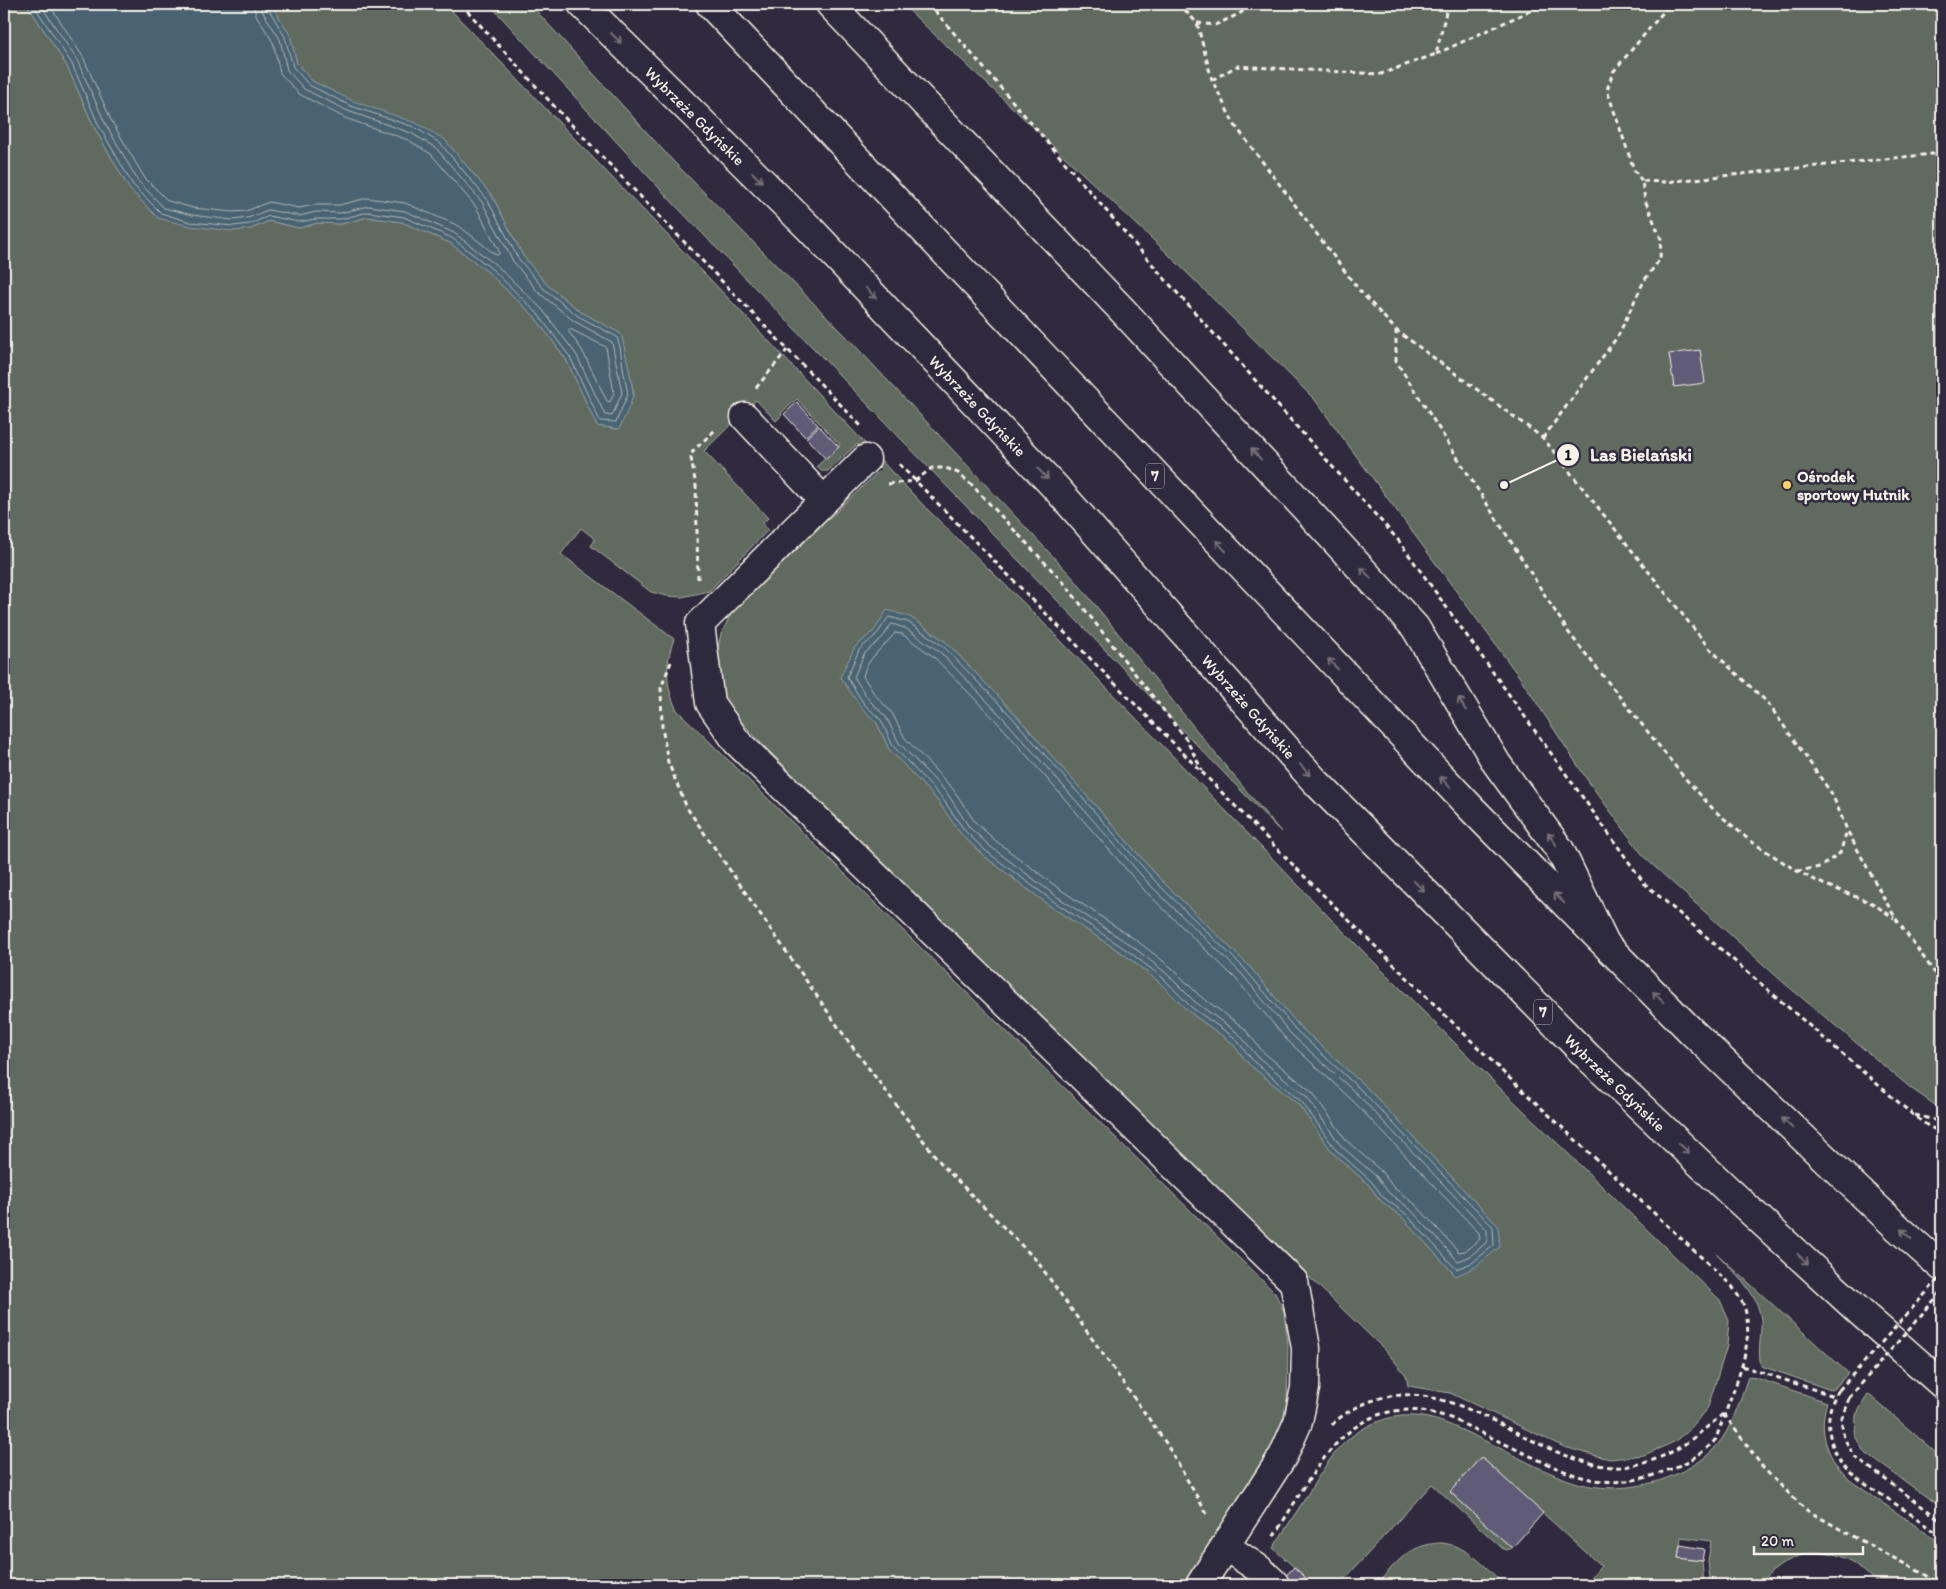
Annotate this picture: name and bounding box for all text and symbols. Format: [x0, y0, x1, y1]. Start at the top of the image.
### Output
one-way arrow [610, 32, 622, 44]
street label: Wybrzeże Gdyńskie [641, 63, 749, 169]
one-way arrow [751, 171, 763, 183]
one-way arrow [865, 286, 877, 299]
street label: Wybrzeże Gdyńskie [925, 351, 1030, 461]
callout: Las Bielański [1555, 439, 1702, 472]
text: Las Bielański [1590, 444, 1692, 466]
text: 1 [1565, 446, 1572, 464]
one-way arrow [1250, 448, 1262, 461]
road number: 7 [1146, 464, 1164, 488]
place label: Ośrodek sportowy Hutnik [1797, 467, 1910, 505]
one-way arrow [1037, 468, 1049, 480]
marker: Ośrodek sportowy Hutnik [1781, 479, 1793, 491]
one-way arrow [1215, 540, 1227, 552]
one-way arrow [1360, 567, 1372, 580]
street label: Wybrzeże Gdyńskie [1198, 651, 1300, 763]
one-way arrow [1327, 658, 1339, 671]
one-way arrow [1457, 697, 1467, 711]
one-way arrow [1299, 763, 1310, 776]
one-way arrow [1439, 775, 1451, 788]
one-way arrow [1547, 832, 1557, 846]
one-way arrow [1413, 880, 1425, 892]
one-way arrow [1553, 892, 1565, 904]
one-way arrow [1652, 991, 1664, 1003]
road number: 7 [1534, 1000, 1552, 1024]
street label: Wybrzeże Gdyńskie [1560, 1030, 1669, 1136]
one-way arrow [1781, 1117, 1794, 1129]
one-way arrow [1677, 1142, 1690, 1154]
one-way arrow [1899, 1229, 1912, 1240]
one-way arrow [1796, 1253, 1809, 1265]
scale bar [1754, 1524, 1862, 1556]
text: 20 m [1761, 1532, 1795, 1550]

